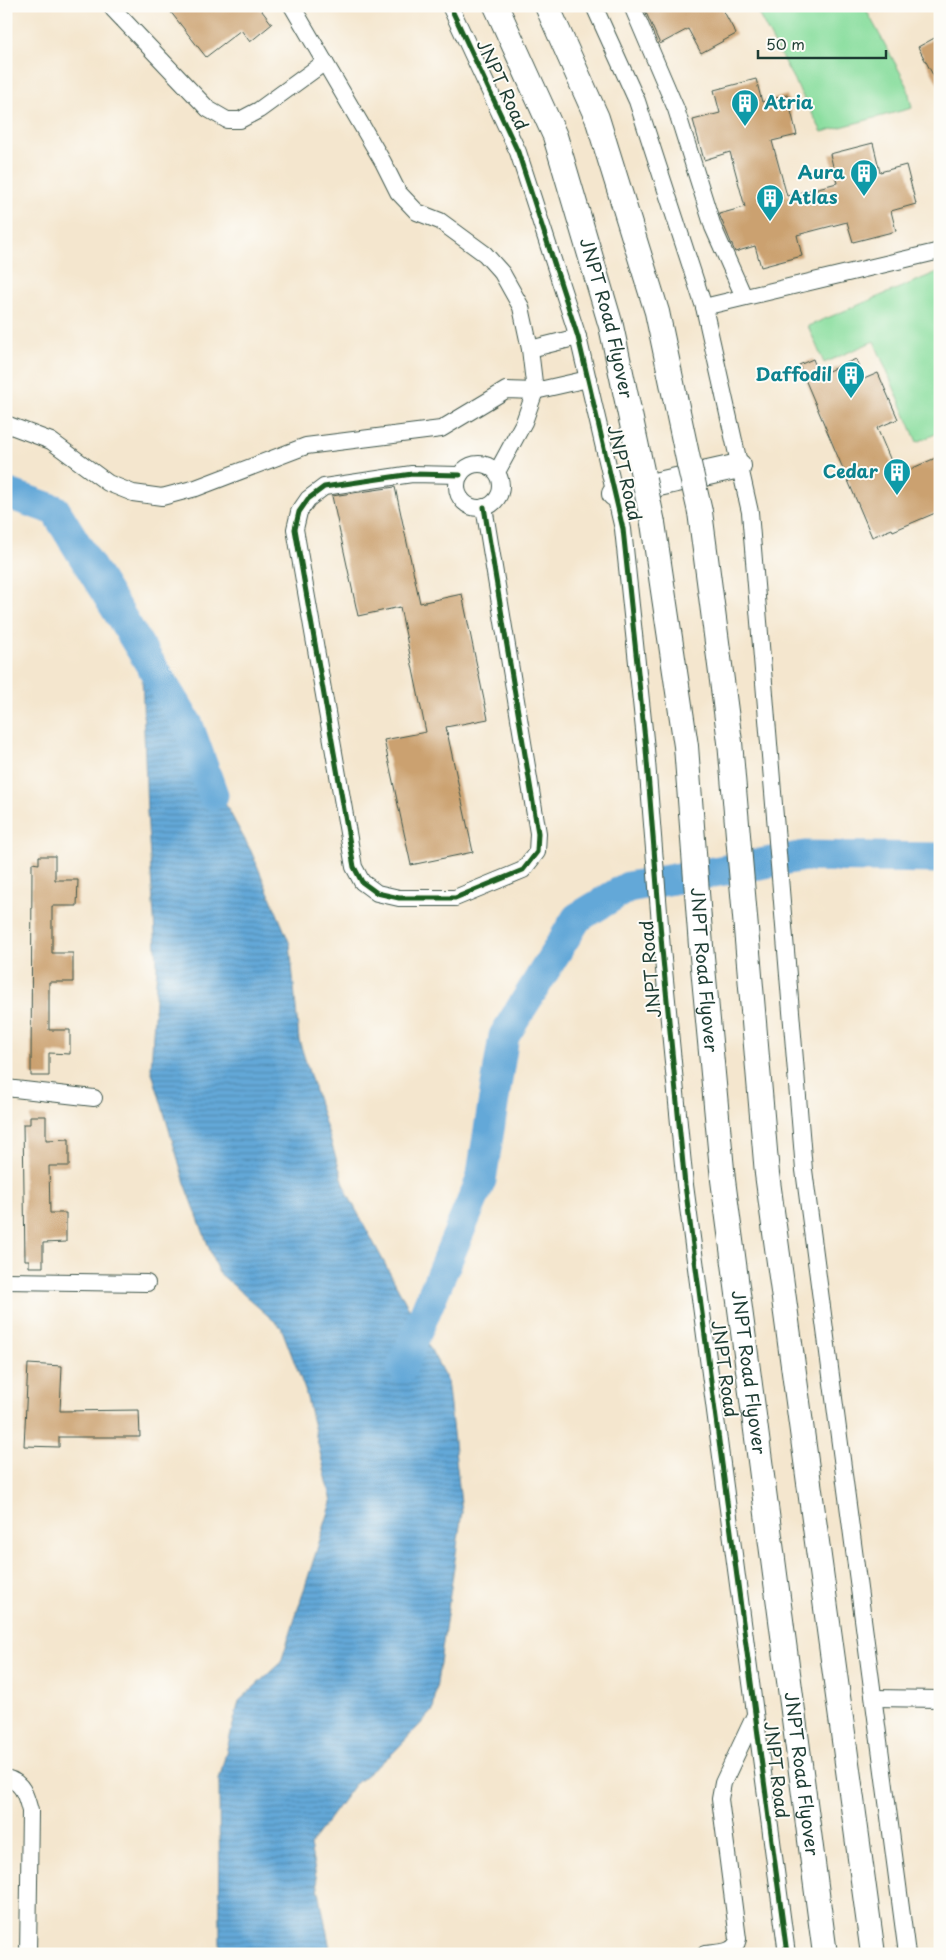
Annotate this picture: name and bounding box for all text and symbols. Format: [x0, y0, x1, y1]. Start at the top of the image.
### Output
scale bar [758, 28, 886, 60]
text: 50 m [766, 32, 805, 55]
street label: JNPT Road [470, 34, 536, 134]
building icon: Atria [730, 88, 760, 127]
place label: Atria [763, 88, 814, 115]
place label: Aura [798, 158, 846, 185]
building icon: Aura [849, 158, 879, 197]
building icon: Atlas [755, 183, 785, 222]
place label: Atlas [788, 183, 838, 210]
street label: JNPT Road Flyover [574, 234, 641, 401]
place label: Daffodil [755, 360, 832, 387]
building icon: Daffodil [836, 360, 866, 399]
street label: JNPT Road [601, 422, 650, 523]
place label: Cedar [823, 457, 879, 484]
building icon: Cedar [882, 457, 912, 496]
street label: JNPT Road Flyover [685, 887, 726, 1054]
street label: JNPT Road [632, 919, 667, 1019]
street label: JNPT Road Flyover [726, 1289, 774, 1456]
street label: JNPT Road [705, 1318, 746, 1419]
street label: JNPT Road Flyover [779, 1690, 827, 1858]
street label: JNPT Road [758, 1720, 797, 1820]

